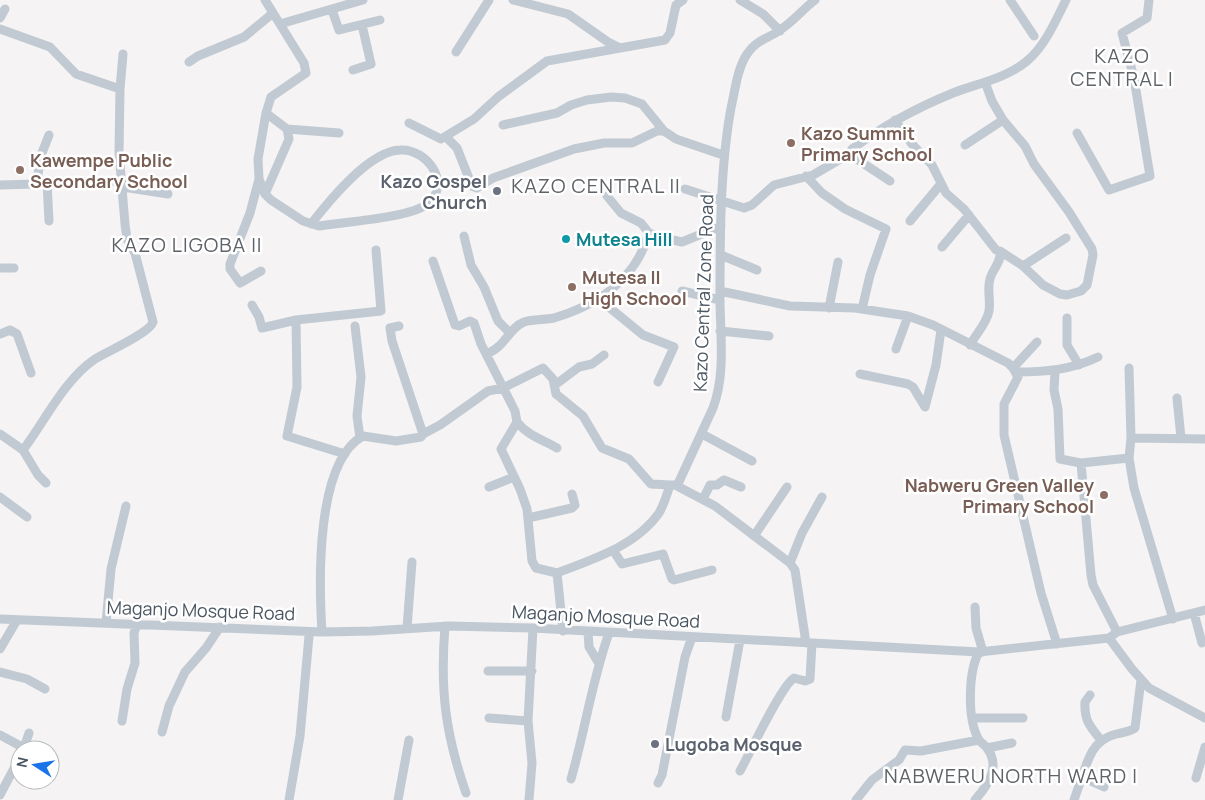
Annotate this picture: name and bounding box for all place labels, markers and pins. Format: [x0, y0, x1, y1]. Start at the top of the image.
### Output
place label: Kazo Summit Primary School [801, 121, 933, 166]
marker: Kazo Summit Primary School [785, 137, 797, 149]
place label: Kawempe Public Secondary School [30, 148, 188, 193]
marker: Kawempe Public Secondary School [14, 164, 26, 176]
place label: Kazo Gospel Church [381, 169, 487, 214]
marker: Kazo Gospel Church [491, 185, 503, 197]
place label: Mutesa Hill [576, 227, 673, 251]
marker: Mutesa Hill [560, 233, 572, 245]
place label: Mutesa II High School [582, 265, 687, 310]
marker: Mutesa II High School [566, 281, 578, 293]
place label: Nabweru Green Valley Primary School [905, 473, 1094, 518]
marker: Nabweru Green Valley Primary School [1098, 489, 1110, 501]
place label: Lugoba Mosque [665, 732, 803, 756]
marker: Lugoba Mosque [649, 738, 661, 750]

